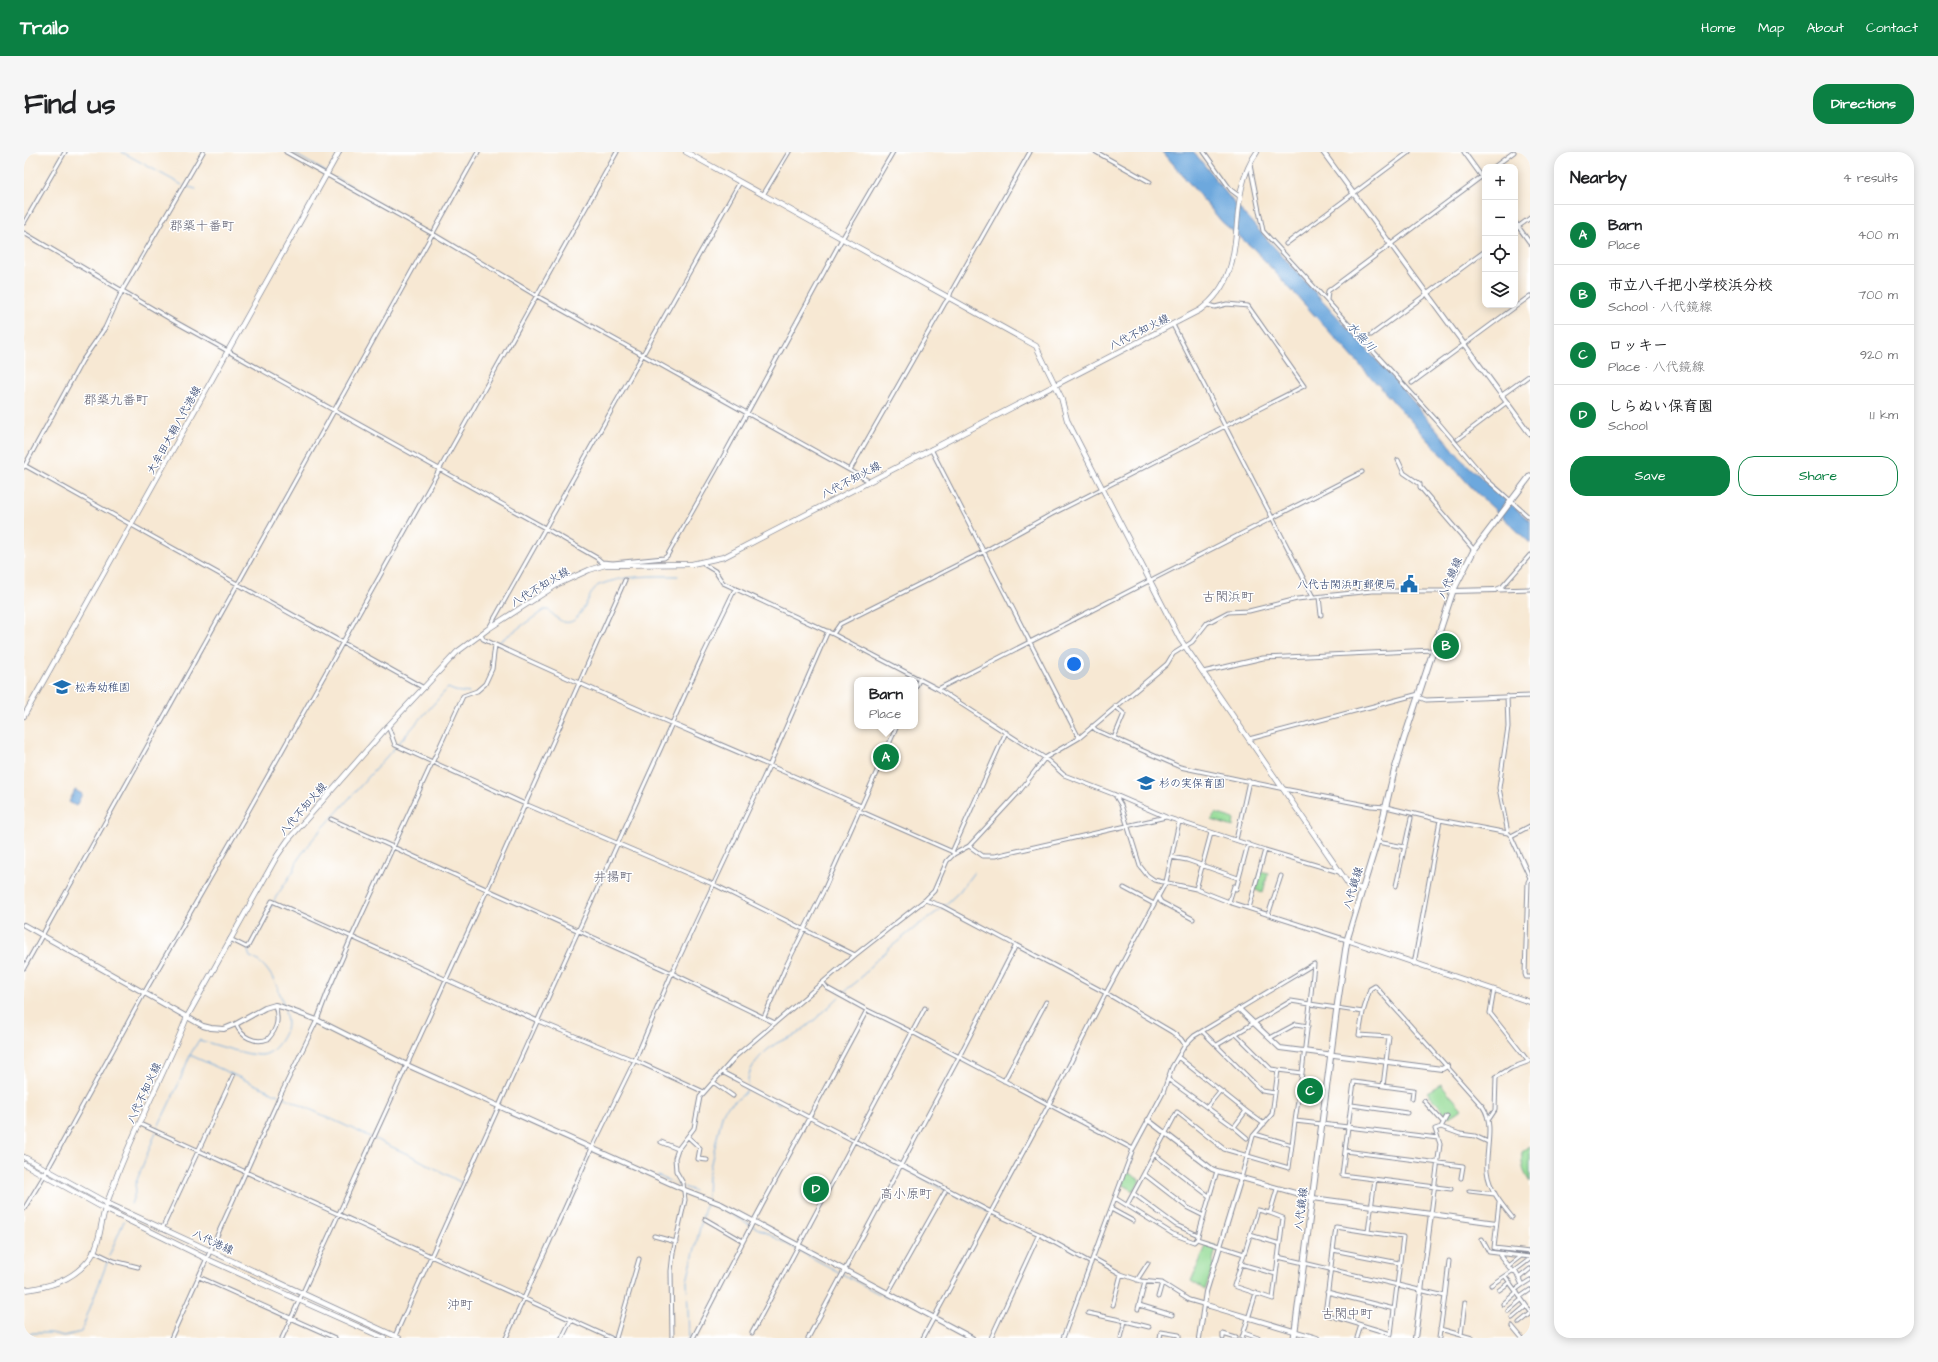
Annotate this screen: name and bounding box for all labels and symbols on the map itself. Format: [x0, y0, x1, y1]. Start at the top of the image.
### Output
district label: 郡築十番町 [169, 217, 235, 235]
street label: 八代不知火線 [1106, 310, 1172, 354]
water label: 水無川 [1343, 318, 1379, 356]
street label: 大牟田大鞘八代港線 [143, 383, 205, 477]
district label: 郡築九番町 [83, 391, 149, 409]
street label: 八代不知火線 [818, 458, 884, 502]
street label: 八代鏡線 [1434, 555, 1466, 601]
street label: 八代不知火線 [508, 564, 572, 610]
public building icon: 八代古閑浜町郵便局 [1399, 574, 1419, 594]
place label: 八代古閑浜町郵便局 [1297, 577, 1396, 592]
district label: 古閑浜町 [1202, 588, 1254, 606]
pin: B [1433, 631, 1459, 661]
your location [1064, 654, 1084, 674]
school or university icon: 松寿幼稚園 [52, 677, 72, 697]
place label: 松寿幼稚園 [75, 680, 130, 695]
pin: A [873, 742, 899, 772]
school or university icon: 杉の実保育園 [1136, 773, 1156, 793]
place label: 杉の実保育園 [1159, 776, 1225, 791]
street label: 八代不知火線 [276, 779, 330, 839]
street label: 八代鏡線 [1339, 865, 1367, 911]
district label: 井揚町 [593, 868, 633, 886]
street label: 八代不知火線 [123, 1060, 165, 1126]
pin: C [1297, 1076, 1323, 1106]
pin: D [803, 1174, 829, 1204]
district label: 高小原町 [880, 1185, 932, 1203]
street label: 八代鏡線 [1291, 1186, 1311, 1232]
street label: 八代港線 [190, 1226, 236, 1258]
district label: 沖町 [447, 1296, 473, 1314]
district label: 古閑中町 [1321, 1305, 1373, 1323]

